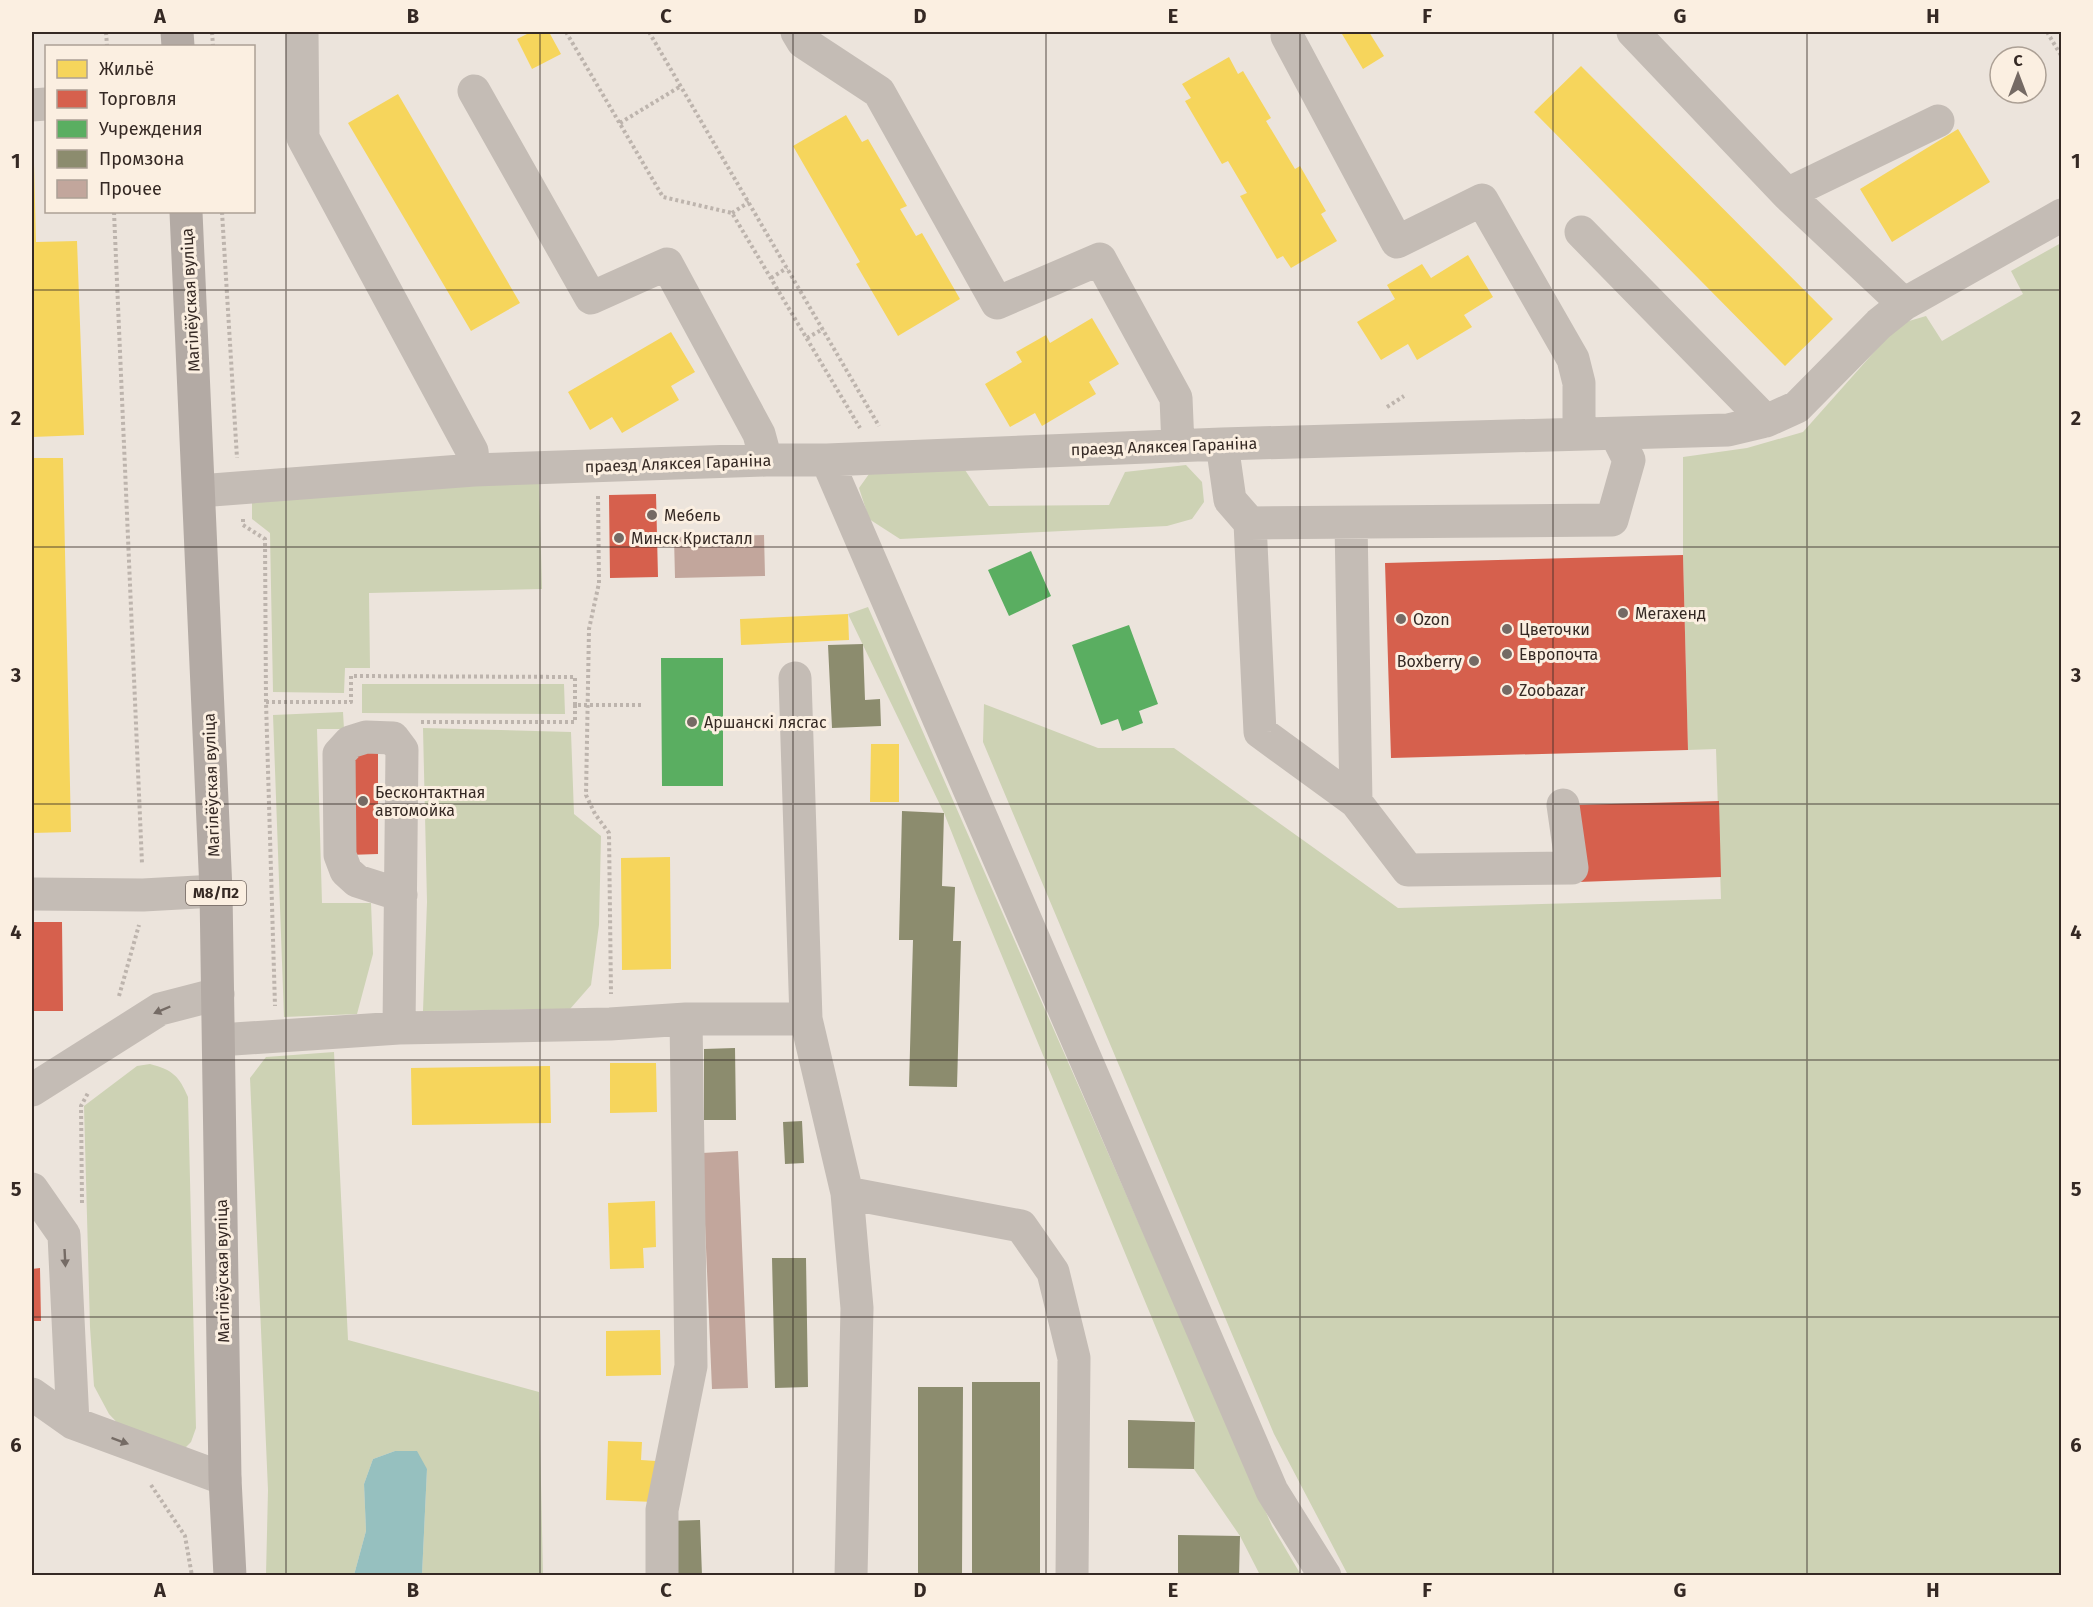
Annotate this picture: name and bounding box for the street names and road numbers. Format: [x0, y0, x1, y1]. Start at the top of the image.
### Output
street label: Магілёўская вуліца [177, 228, 204, 372]
street label: праезд Аляксея Гараніна [1070, 434, 1258, 459]
street label: праезд Аляксея Гараніна [584, 451, 772, 476]
street label: Магілёўская вуліца [199, 713, 224, 857]
road number: М8/П2 [186, 881, 246, 905]
street label: Магілёўская вуліца [212, 1199, 233, 1343]

